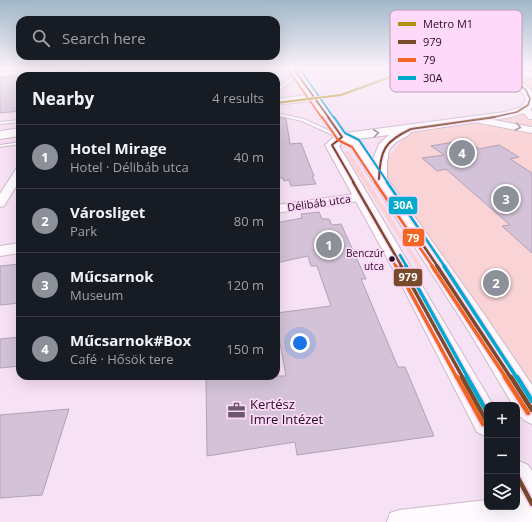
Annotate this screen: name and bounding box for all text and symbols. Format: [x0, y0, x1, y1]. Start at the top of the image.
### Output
legend [390, 10, 522, 92]
search box [16, 16, 280, 60]
text: Metro M1 [423, 16, 473, 31]
icon: search [30, 27, 52, 49]
text: Search here [62, 28, 146, 48]
text: 979 [423, 34, 442, 49]
text: 79 [423, 52, 436, 67]
text: 30A [423, 70, 443, 85]
text: Nearby [32, 87, 94, 110]
text: 4 results [212, 89, 264, 107]
one-way arrow [515, 122, 522, 130]
one-way arrow [373, 129, 379, 138]
text: Hotel Mirage [70, 138, 167, 158]
pin: 4 [449, 138, 475, 168]
text: 1 [41, 148, 49, 166]
text: 40 m [234, 148, 264, 166]
text: Hotel · Délibáb utca [70, 158, 189, 176]
pin: 3 [493, 184, 519, 214]
street label: Délibáb utca [286, 191, 352, 214]
line badge: 30A [388, 196, 418, 215]
text: 30A [393, 197, 413, 212]
text: Városliget [70, 202, 145, 222]
text: 2 [41, 212, 49, 230]
text: 80 m [234, 212, 264, 230]
text: Park [70, 222, 97, 240]
line badge: 79 [402, 228, 425, 247]
pin: 1 [316, 230, 342, 260]
text: 79 [407, 230, 419, 245]
place label: Benczúr utca [346, 246, 384, 273]
marker: Benczúr utca [387, 254, 397, 264]
text: Műcsarnok [70, 266, 154, 286]
line badge: 979 [393, 268, 423, 287]
pin: 2 [483, 268, 509, 298]
text: 979 [399, 269, 417, 284]
text: 3 [41, 276, 49, 294]
text: 120 m [226, 276, 264, 294]
text: Museum [70, 286, 123, 304]
text: Műcsarnok#Box [70, 330, 191, 350]
your location [290, 333, 310, 353]
text: 4 [41, 340, 49, 358]
text: 150 m [226, 340, 264, 358]
text: Café · Hősök tere [70, 350, 173, 368]
place label: Kertész Imre Intézet [250, 395, 324, 428]
office icon: Kertész Imre Intézet [227, 401, 247, 421]
map controls [484, 402, 520, 510]
button: + [484, 402, 520, 438]
button: − [484, 438, 520, 474]
button: layers [484, 474, 520, 510]

